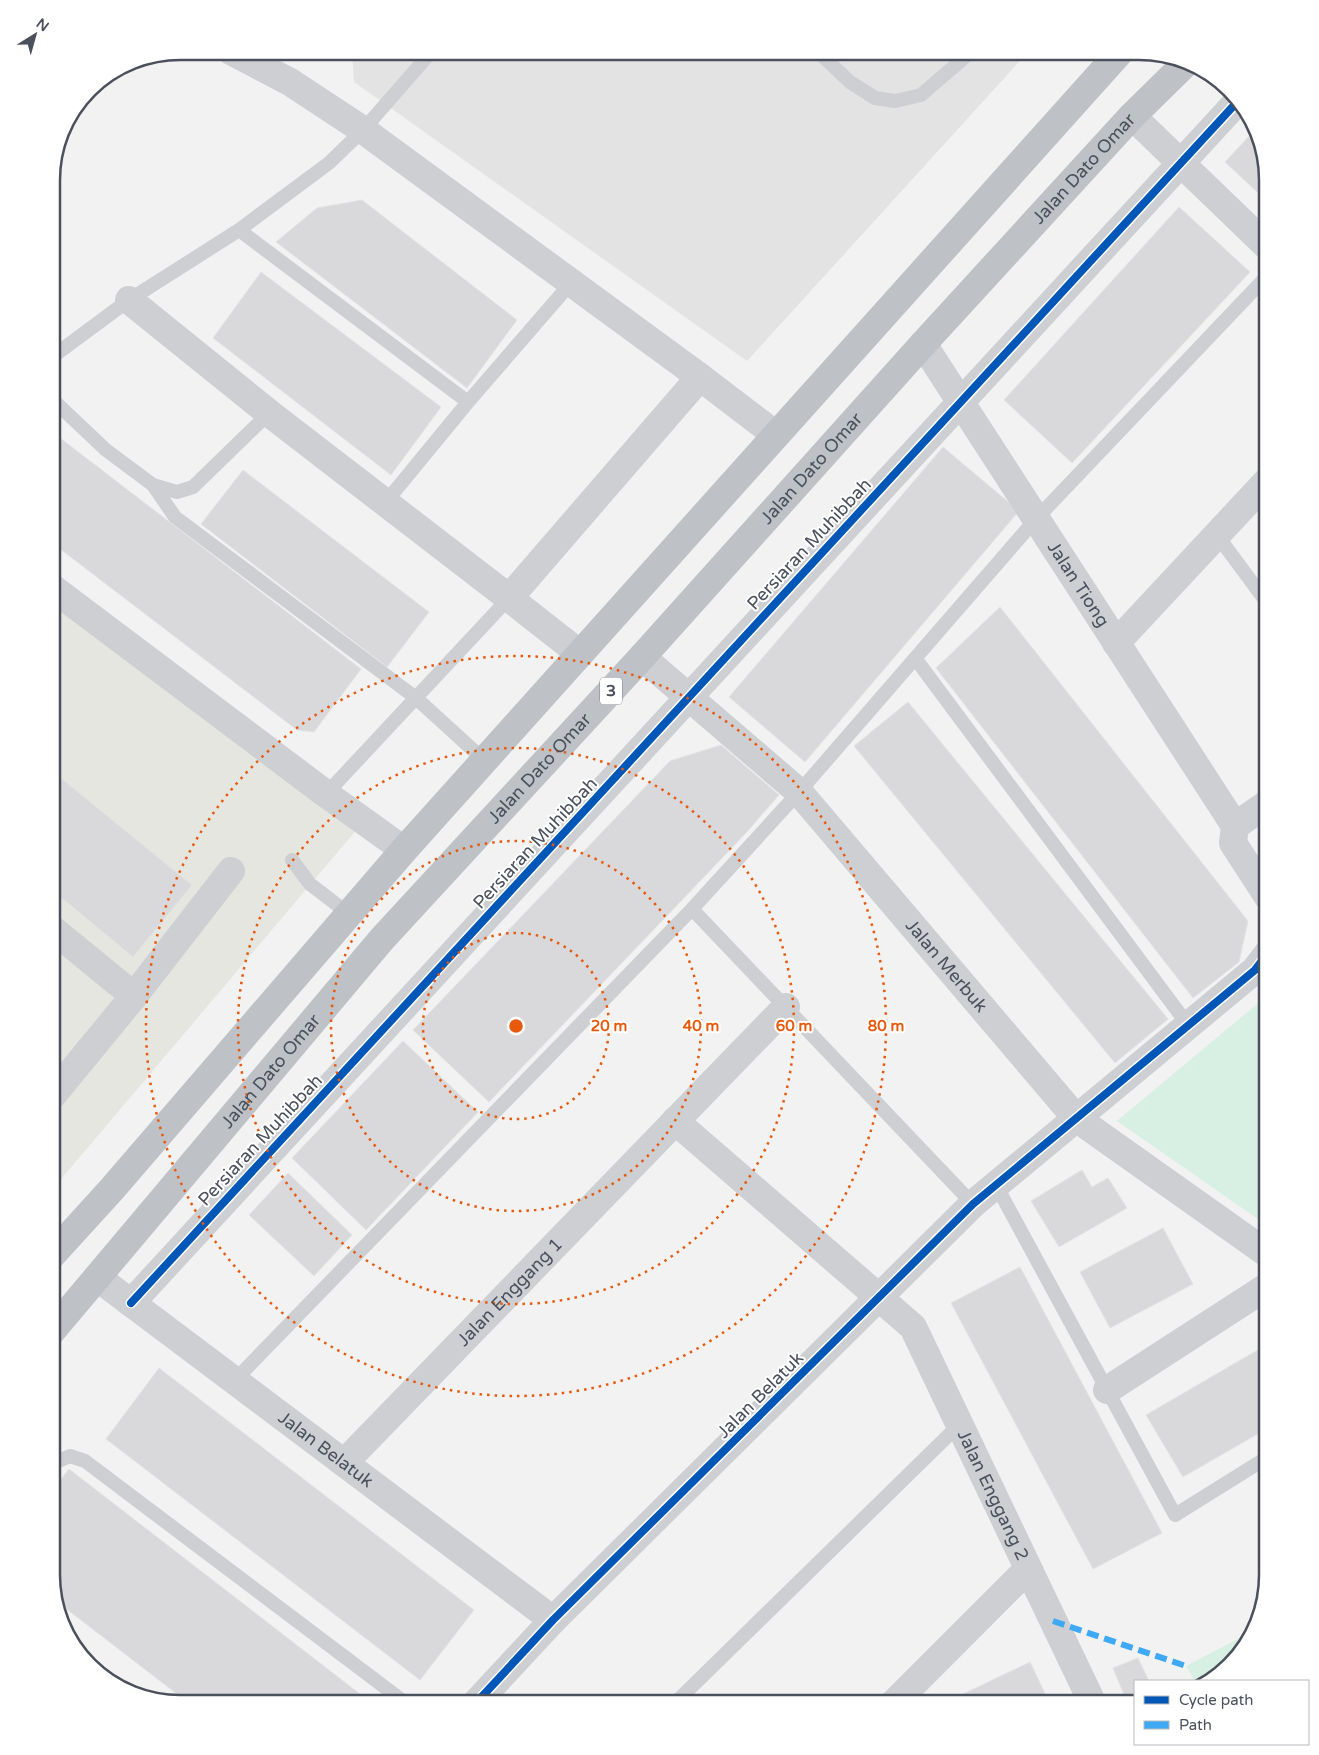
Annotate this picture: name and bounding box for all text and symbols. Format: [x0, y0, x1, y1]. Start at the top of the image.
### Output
north arrow [10, 10, 60, 60]
text: N [33, 15, 52, 35]
street label: Jalan Dato Omar [1028, 109, 1140, 229]
street label: Jalan Dato Omar [756, 408, 867, 529]
street label: Persiaran Muhibbah [742, 474, 876, 614]
street label: Jalan Tiong [1043, 537, 1114, 631]
road number: 3 [600, 678, 622, 704]
street label: Jalan Dato Omar [483, 708, 596, 828]
street label: Persiaran Muhibbah [468, 773, 602, 913]
street label: Jalan Merbuk [901, 915, 992, 1017]
street label: Jalan Dato Omar [216, 1010, 325, 1133]
centre of rings [507, 1017, 525, 1035]
text: 20 m [591, 1017, 627, 1035]
text: 40 m [683, 1017, 719, 1035]
text: 60 m [776, 1017, 812, 1035]
text: 80 m [868, 1017, 904, 1035]
street label: Persiaran Muhibbah [193, 1070, 327, 1210]
street label: Jalan Enggang 1 [452, 1233, 567, 1351]
street label: Jalan Belatuk [712, 1347, 808, 1443]
street label: Jalan Belatuk [274, 1406, 378, 1492]
street label: Jalan Enggang 2 [953, 1426, 1034, 1564]
legend [1134, 1680, 1309, 1745]
text: Cycle path [1179, 1691, 1253, 1709]
text: Path [1179, 1716, 1212, 1734]

